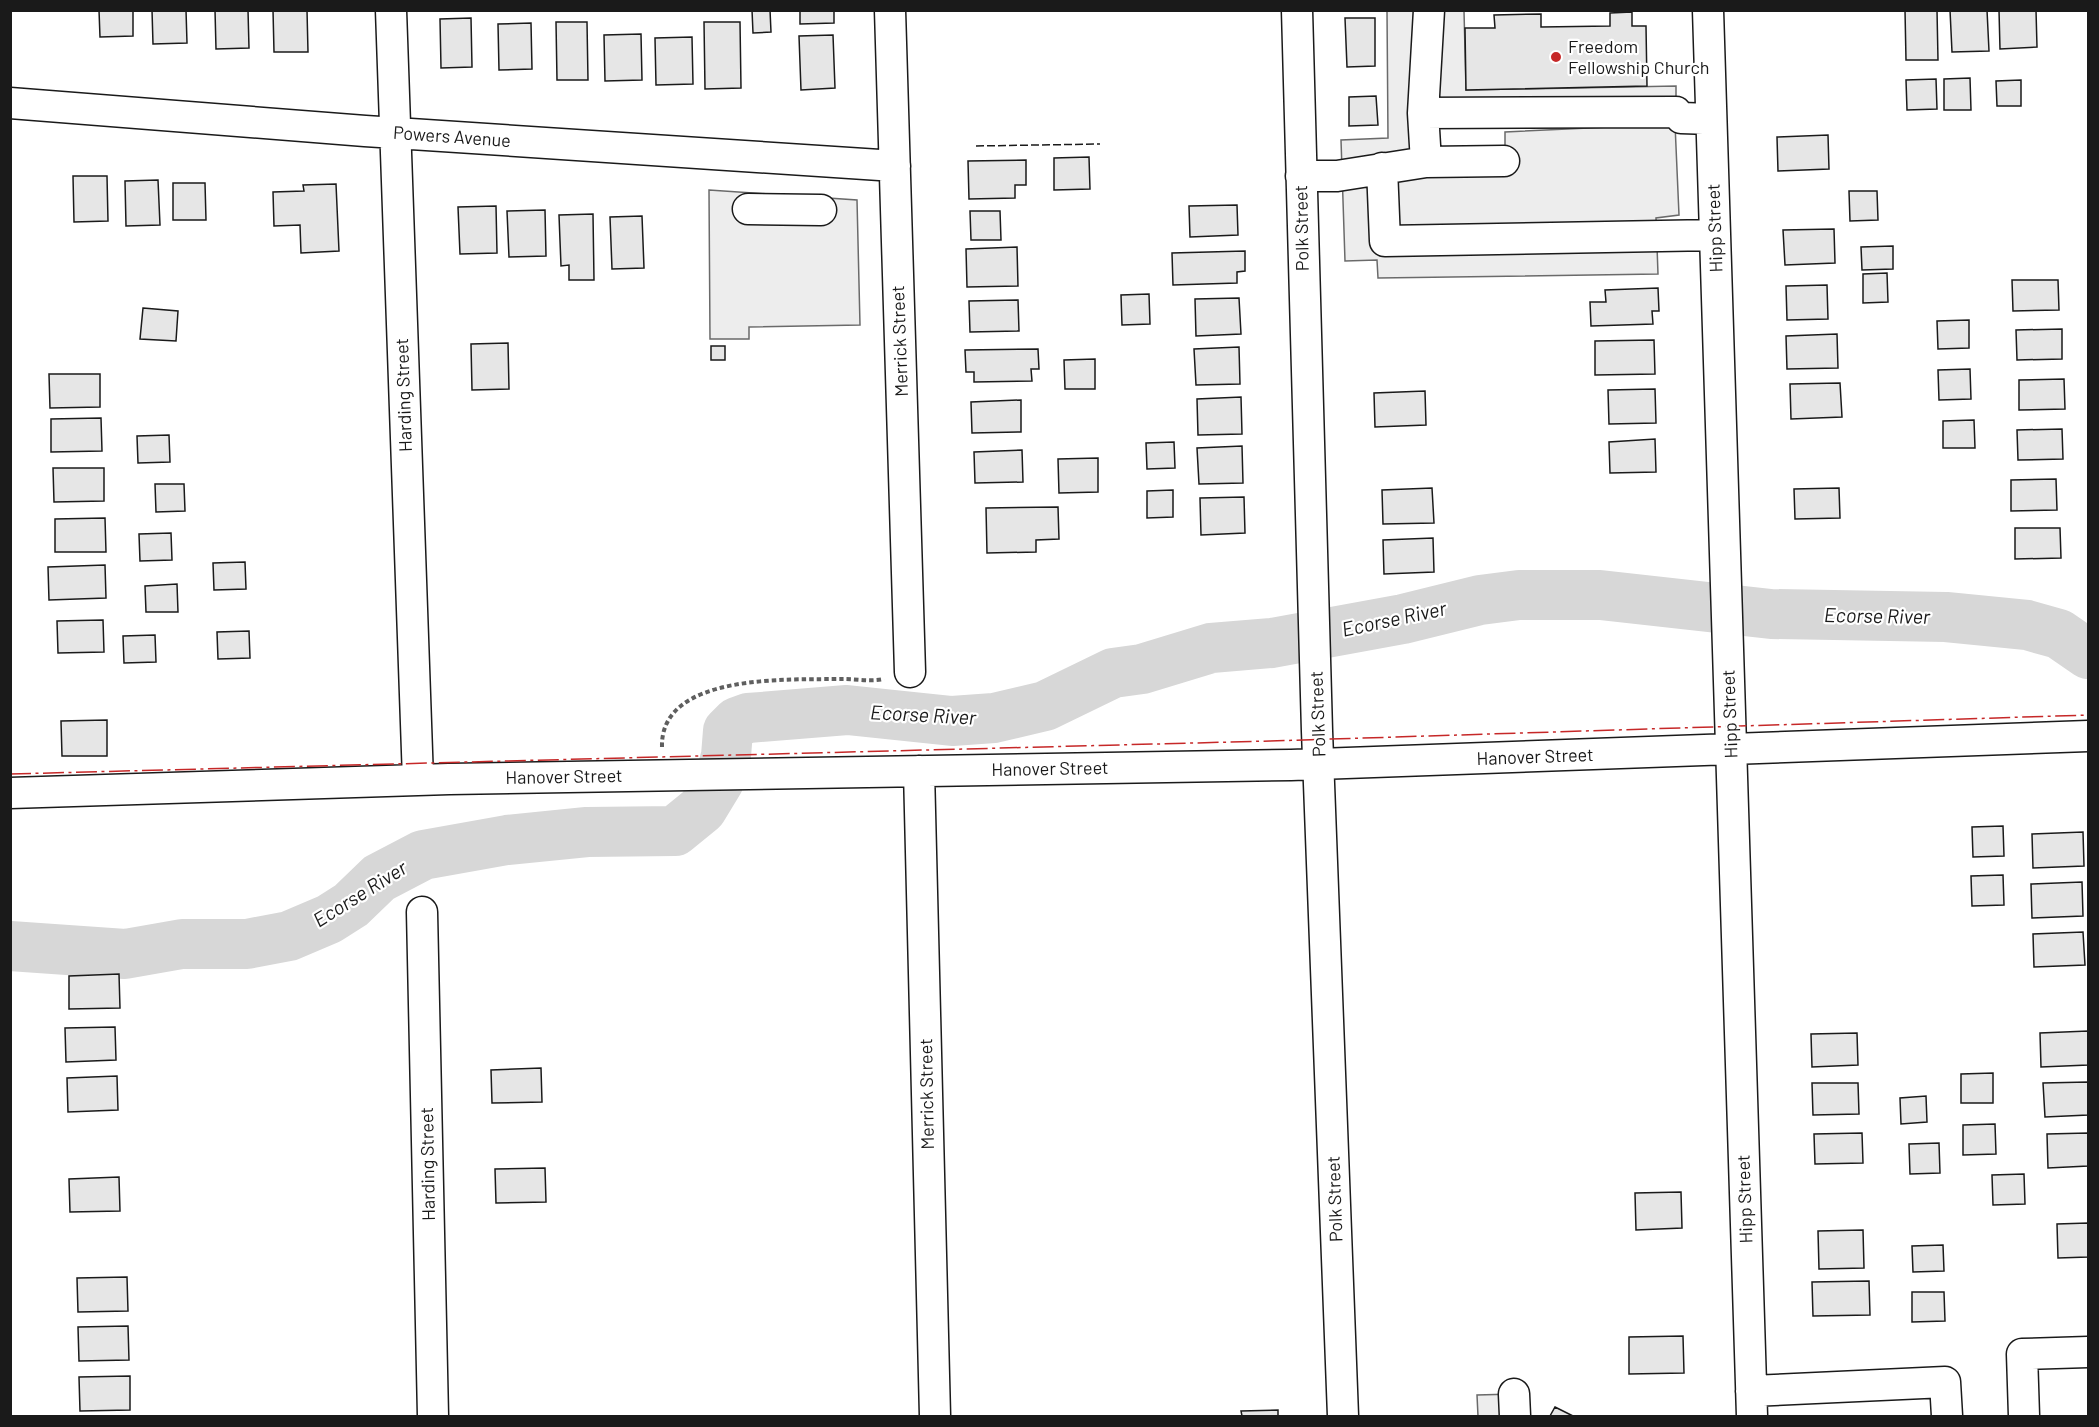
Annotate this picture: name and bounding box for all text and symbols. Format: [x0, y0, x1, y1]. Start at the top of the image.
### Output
place label: Freedom Fellowship Church [1568, 35, 1710, 78]
marker: Freedom Fellowship Church [1549, 50, 1563, 64]
street label: Powers Avenue [392, 121, 512, 151]
street label: Hipp Street [1701, 183, 1727, 273]
street label: Polk Street [1289, 185, 1313, 271]
street label: Merrick Street [886, 285, 912, 397]
street label: Harding Street [390, 338, 416, 452]
water label: Ecorse River [1339, 595, 1449, 641]
water label: Ecorse River [1824, 602, 1931, 628]
street label: Hipp Street [1716, 669, 1742, 759]
street label: Polk Street [1305, 671, 1329, 757]
water label: Ecorse River [869, 699, 978, 729]
street label: Hanover Street [1476, 743, 1594, 769]
street label: Hanover Street [991, 756, 1109, 780]
street label: Hanover Street [505, 764, 623, 788]
water label: Ecorse River [308, 854, 412, 931]
street label: Merrick Street [914, 1038, 938, 1150]
street label: Harding Street [415, 1107, 439, 1221]
street label: Hipp Street [1731, 1154, 1757, 1244]
street label: Polk Street [1322, 1156, 1346, 1242]

